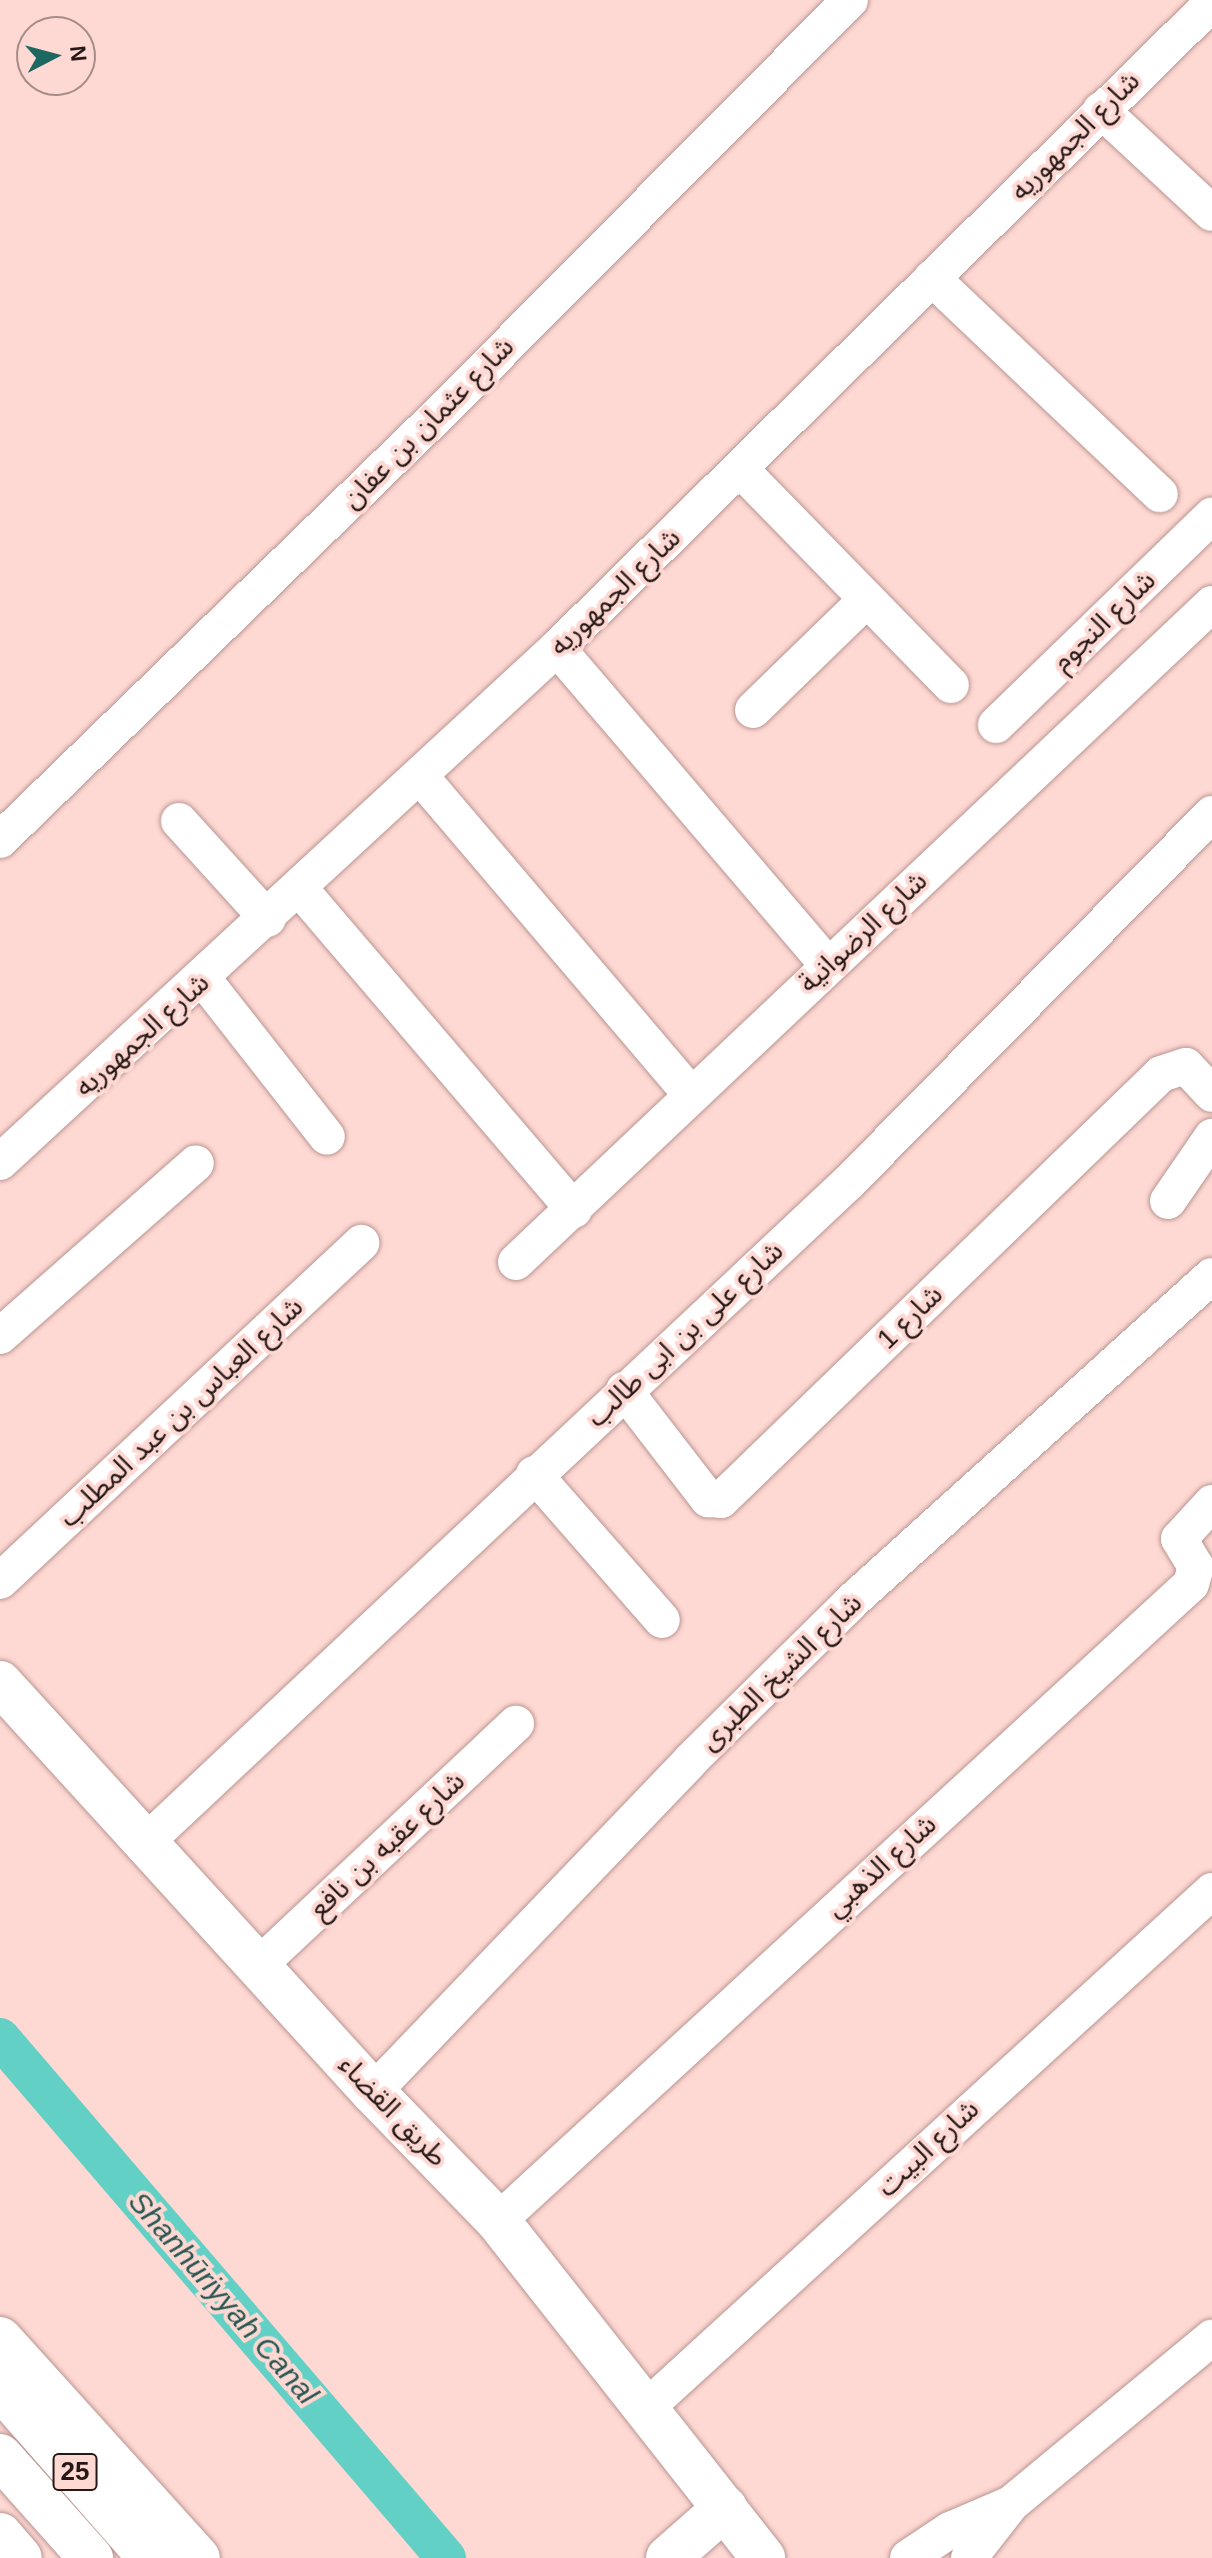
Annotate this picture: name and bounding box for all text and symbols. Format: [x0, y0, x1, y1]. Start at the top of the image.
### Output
north arrow [16, 16, 96, 96]
text: N [65, 44, 92, 63]
street label: شارع الجمهوريه [1003, 64, 1147, 208]
street label: شارع عثمان بن عفان [335, 330, 521, 516]
street label: شارع الجمهوريه [542, 521, 688, 663]
street label: شارع النجوم [1045, 564, 1163, 678]
street label: شارع الرضوانية [792, 864, 934, 1000]
street label: شارع الجمهوريه [68, 966, 216, 1104]
street label: شارع على بن ابى طالب [580, 1234, 790, 1434]
street label: شارع 1 [870, 1278, 950, 1356]
street label: شارع العباس بن عبد المطلب [52, 1290, 310, 1534]
street label: شارع الشيخ الطبرى [693, 1586, 869, 1758]
street label: شارع عقبه بن نافع [302, 1764, 472, 1926]
street label: شارع الذهبي [819, 1808, 943, 1924]
street label: طريق القضاء [332, 2048, 454, 2174]
street label: شارع البيت [870, 2092, 986, 2204]
water label: Shanhūriyyah Canal [121, 2184, 325, 2412]
road number: 25 [51, 2450, 99, 2494]

